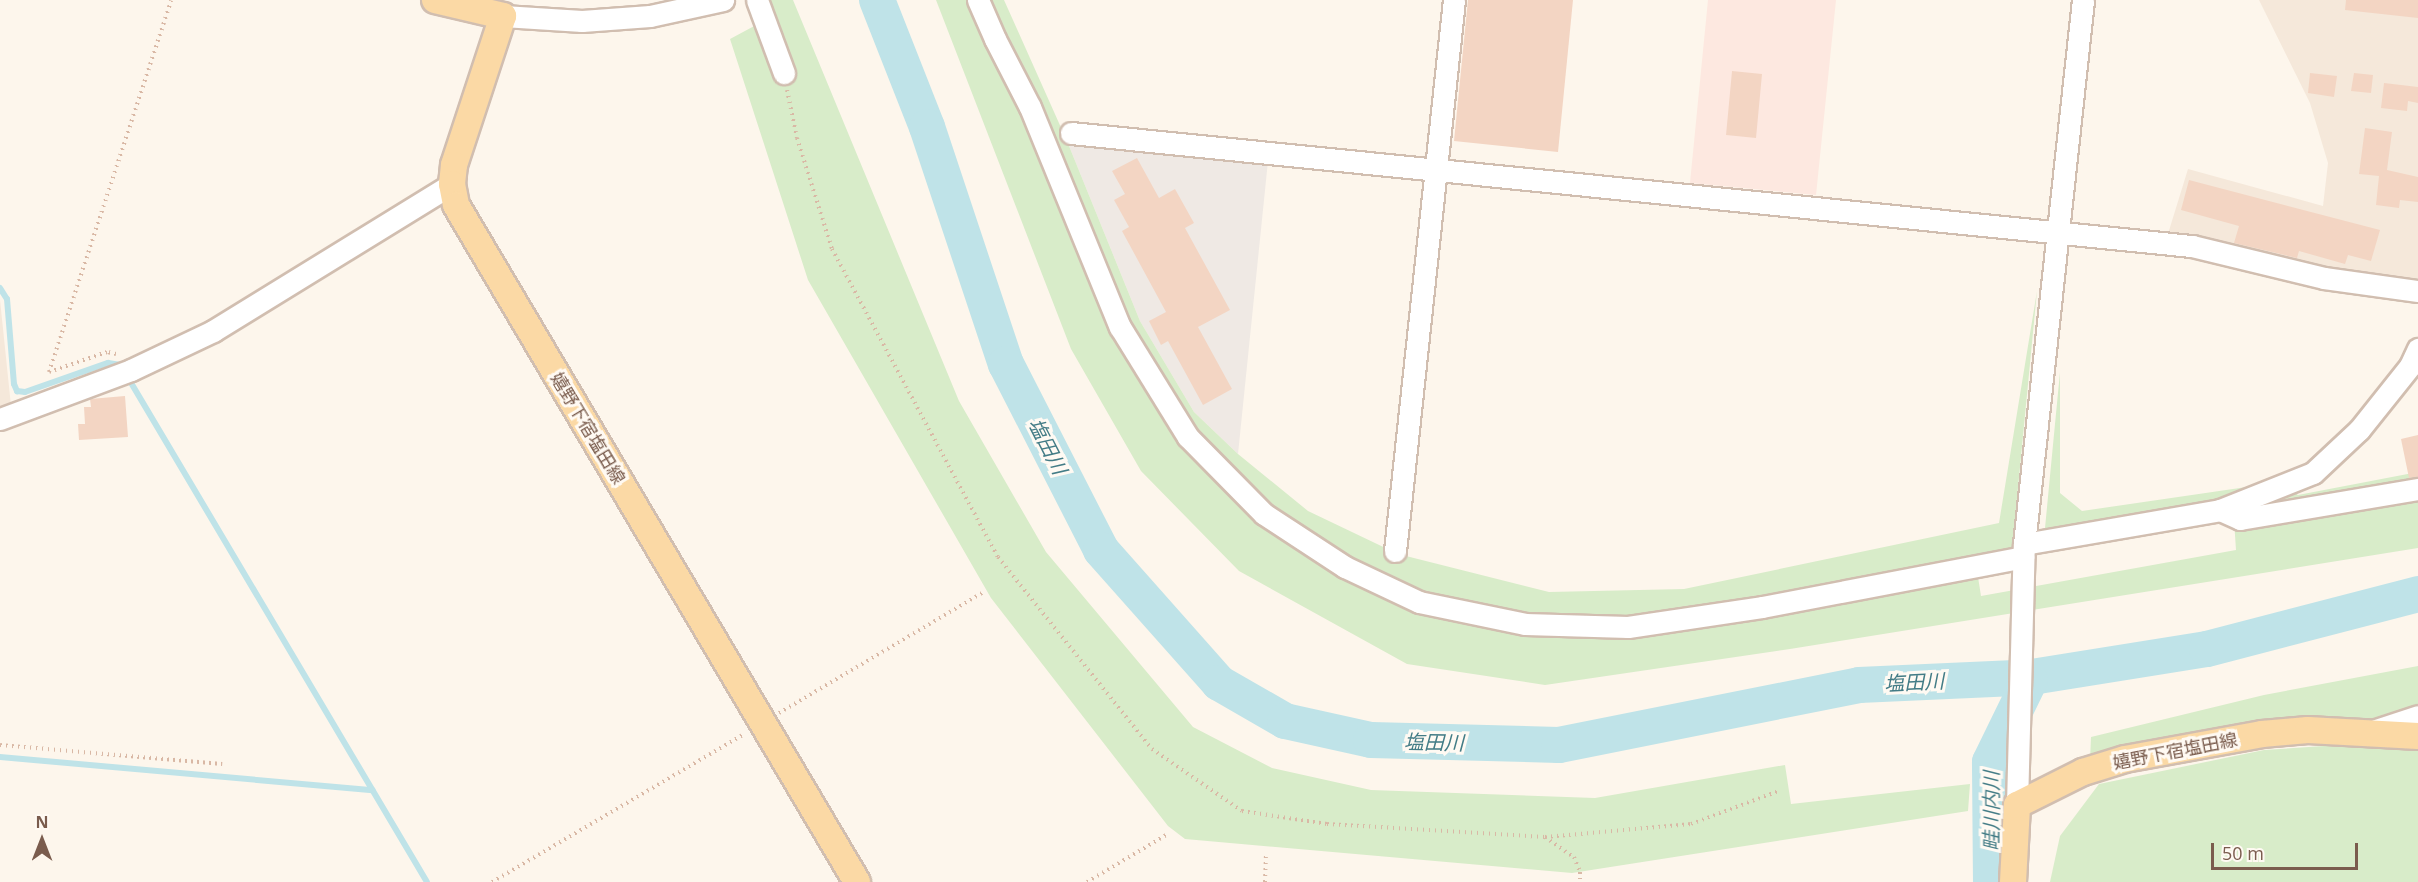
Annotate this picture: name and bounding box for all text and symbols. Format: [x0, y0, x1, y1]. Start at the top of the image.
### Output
street label: 嬉野下宿塩田線 [546, 368, 630, 488]
water label: 塩田川 [1024, 414, 1072, 478]
water label: 塩田川 [1883, 668, 1945, 696]
street label: 嬉野下宿塩田線 [2111, 728, 2239, 774]
water label: 塩田川 [1404, 729, 1464, 755]
water label: 畦川内川 [1979, 771, 2003, 851]
north arrow [12, 810, 72, 870]
text: N [35, 811, 49, 833]
scale bar [2214, 831, 2361, 869]
text: 50 m [2222, 841, 2264, 865]

